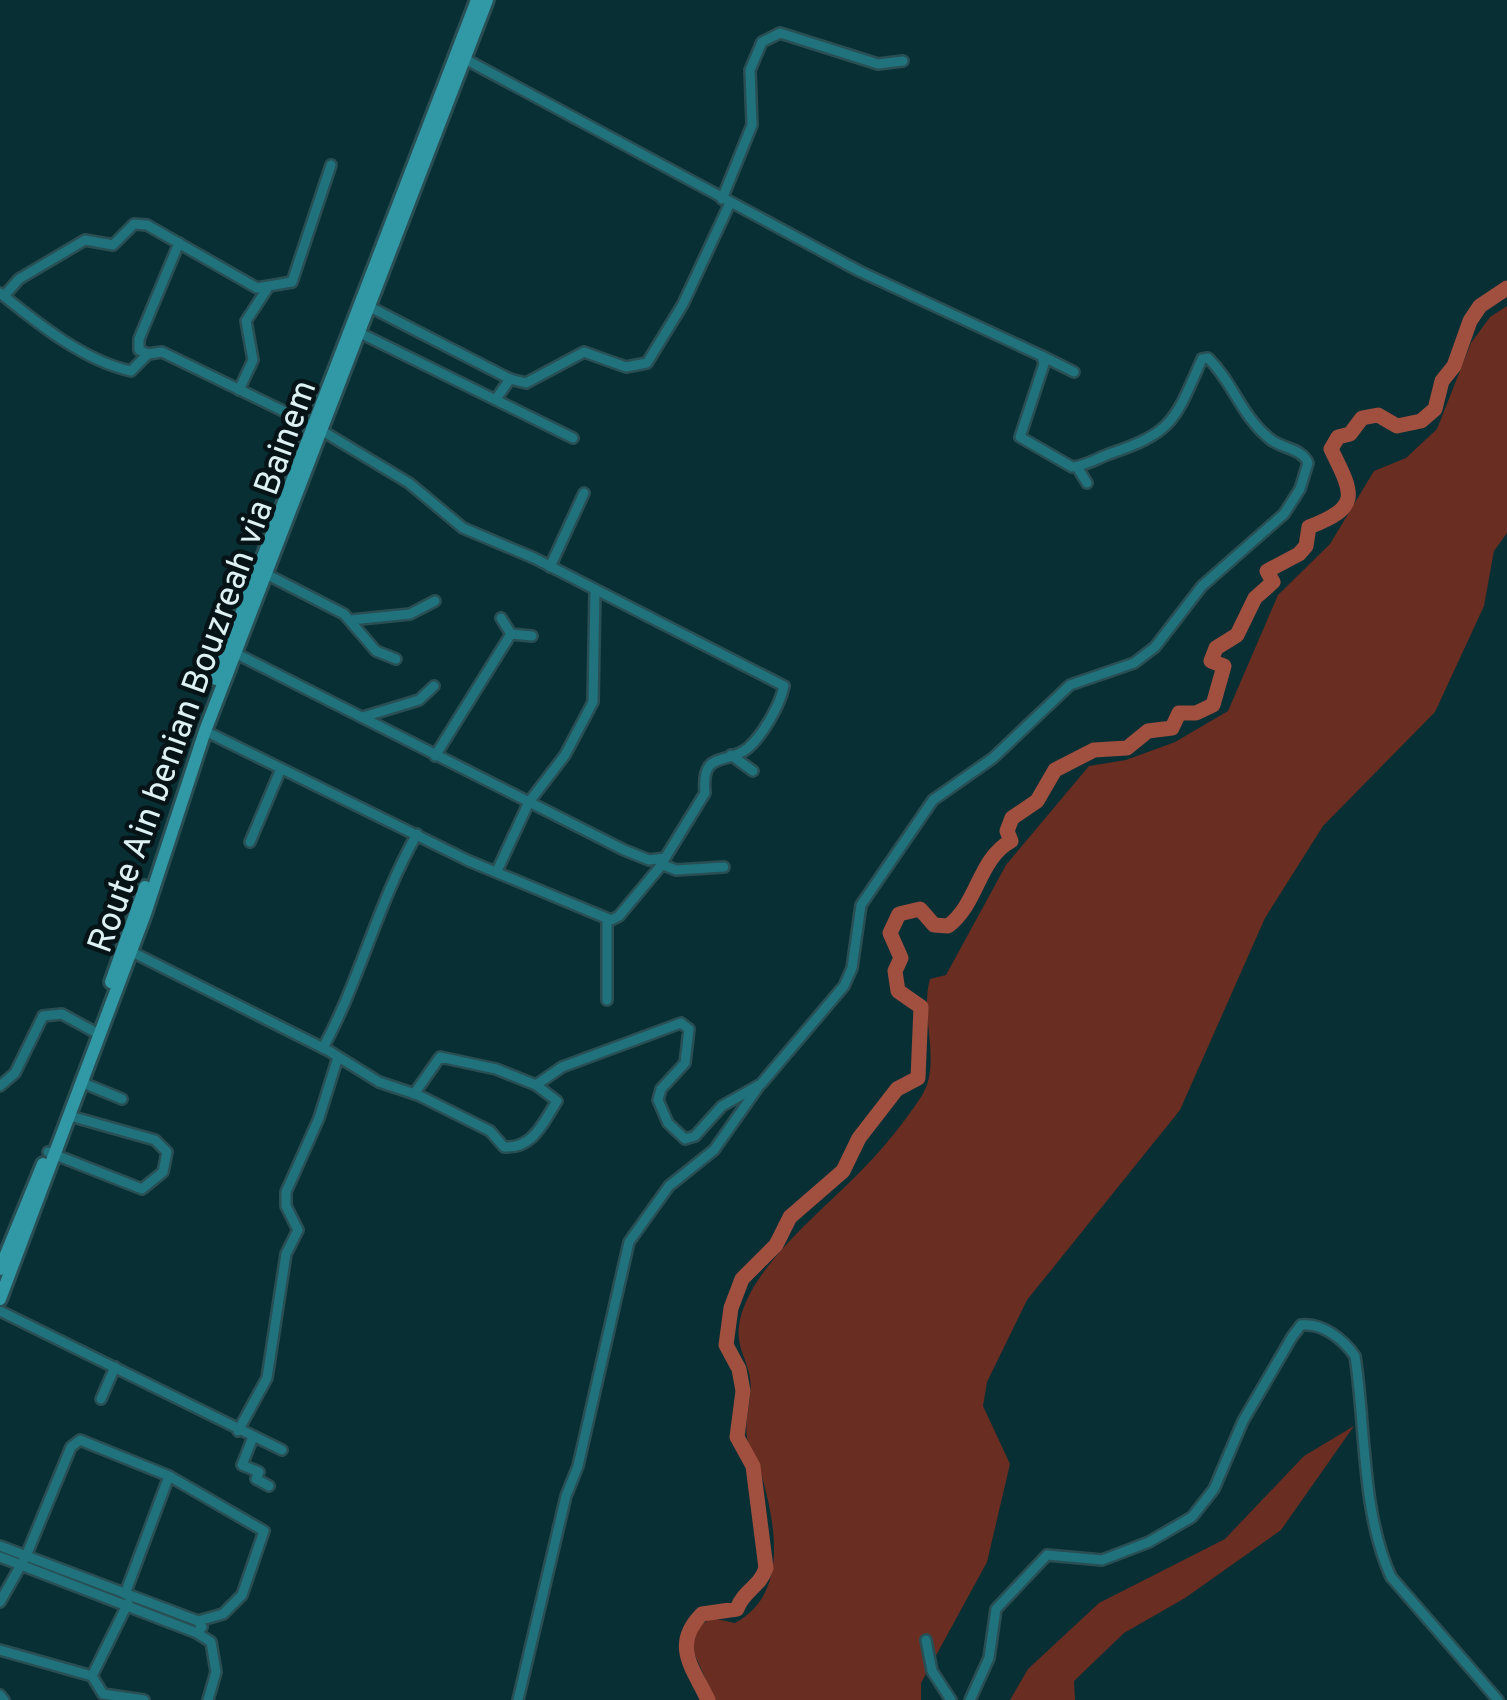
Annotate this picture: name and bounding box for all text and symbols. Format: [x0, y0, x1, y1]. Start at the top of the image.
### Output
street label: Route Ain benian Bouzreah via Bainem [80, 374, 328, 960]

